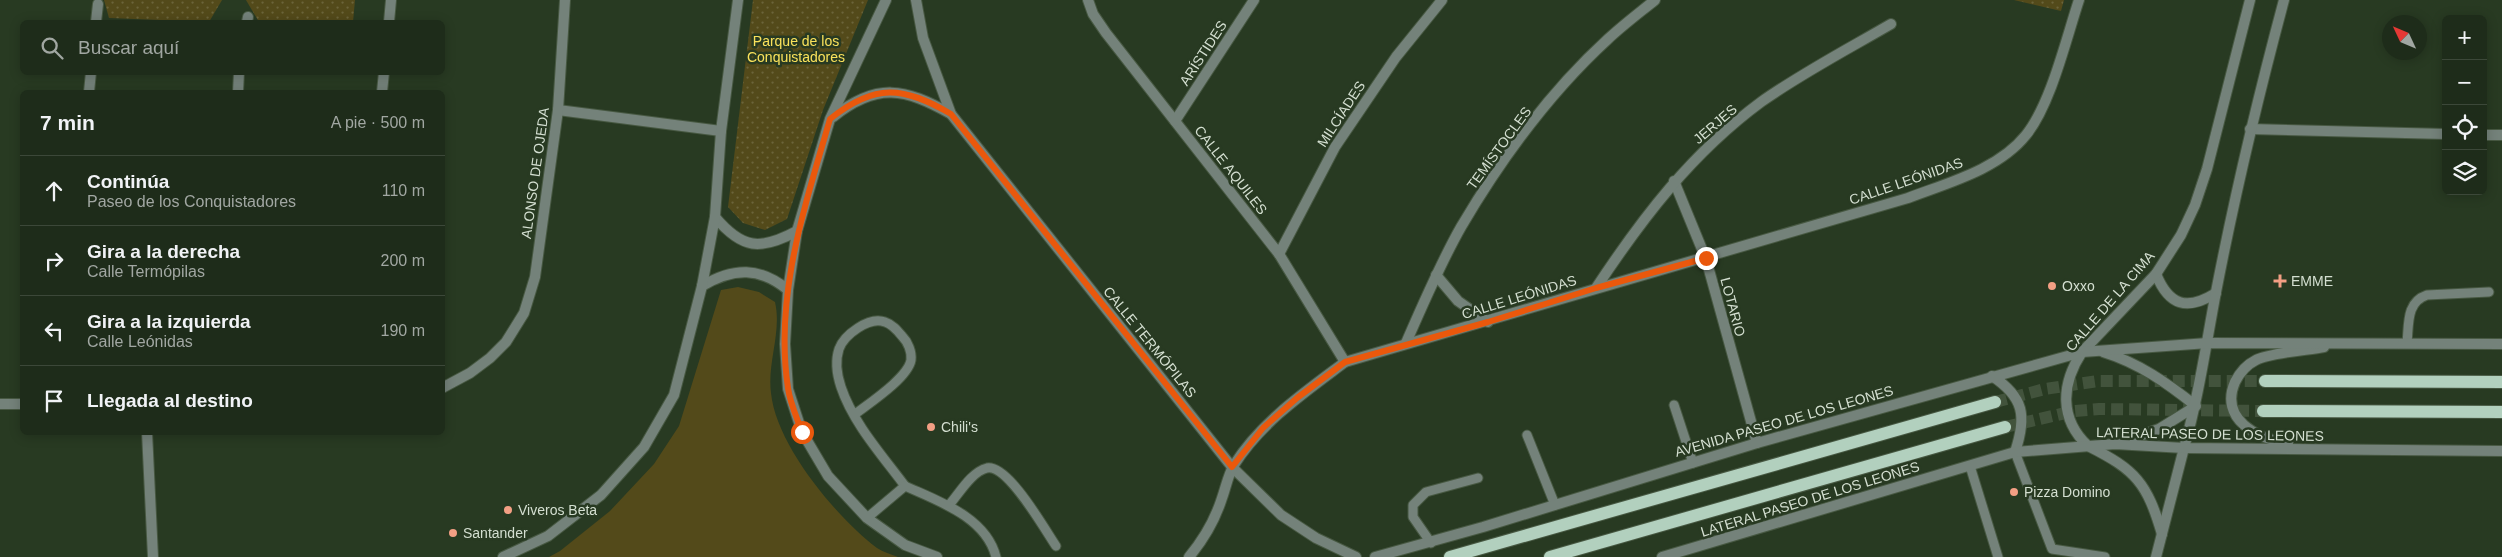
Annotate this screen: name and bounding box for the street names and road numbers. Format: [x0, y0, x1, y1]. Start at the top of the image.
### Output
street label: ARÍSTIDES [1176, 18, 1230, 88]
street label: MILCÍADES [1314, 78, 1368, 150]
street label: JERJES [1690, 101, 1740, 147]
street label: TEMÍSTOCLES [1464, 103, 1534, 193]
street label: ALONSO DE OJEDA [518, 106, 552, 240]
street label: CALLE AQUILES [1191, 122, 1271, 218]
street label: CALLE LEÓNIDAS [1847, 154, 1965, 208]
street label: CALLE DE LA CIMA [2062, 247, 2158, 354]
street label: CALLE LEÓNIDAS [1460, 272, 1578, 322]
street label: LOTARIO [1717, 276, 1749, 338]
street label: CALLE TERMÓPILAS [1100, 283, 1200, 401]
street label: AVENIDA PASEO DE LOS LEONES [1673, 382, 1895, 460]
street label: LATERAL PASEO DE LOS LEONES [2096, 424, 2324, 444]
street label: LATERAL PASEO DE LOS LEONES [1699, 458, 1921, 540]

